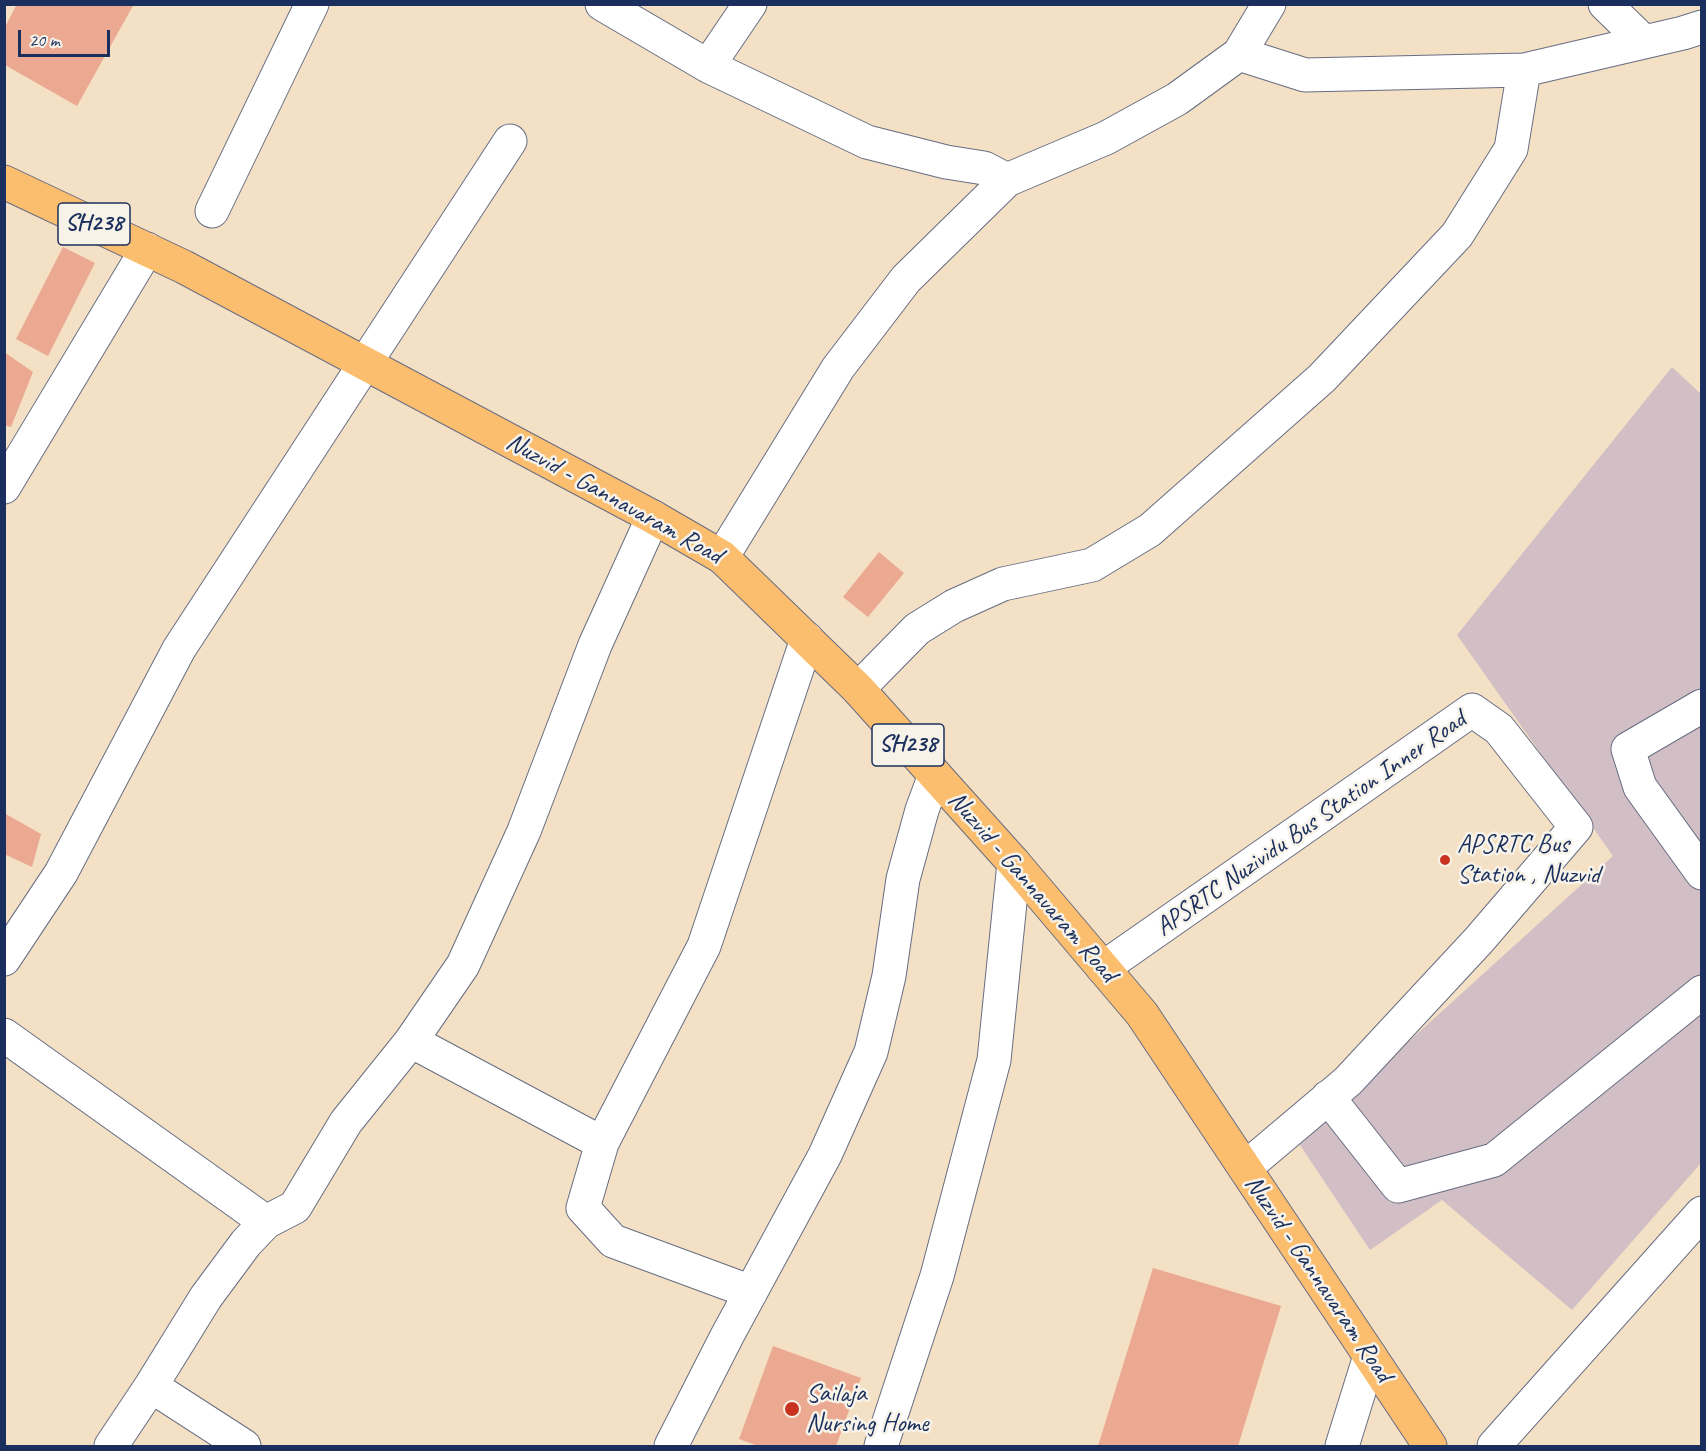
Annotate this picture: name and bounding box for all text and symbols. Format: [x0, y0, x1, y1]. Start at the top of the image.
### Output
scale bar [21, 18, 112, 56]
text: 20 m [29, 29, 60, 51]
road number: SH238 [58, 203, 130, 245]
street label: Nuzvid - Gannavaram Road [500, 427, 728, 571]
street label: APSRTC Nuzividu Bus Station Inner Road [1150, 705, 1472, 943]
road number: SH238 [872, 724, 944, 766]
street label: Nuzvid - Gannavaram Road [941, 785, 1123, 989]
place label: APSRTC Bus Station , Nuzvid [1457, 829, 1600, 891]
marker: APSRTC Bus Station , Nuzvid [1438, 853, 1452, 867]
street label: Nuzvid - Gannavaram Road [1237, 1170, 1399, 1388]
place label: Sailaja Nursing Home [806, 1378, 928, 1440]
marker: Sailaja Nursing Home [783, 1400, 801, 1418]

